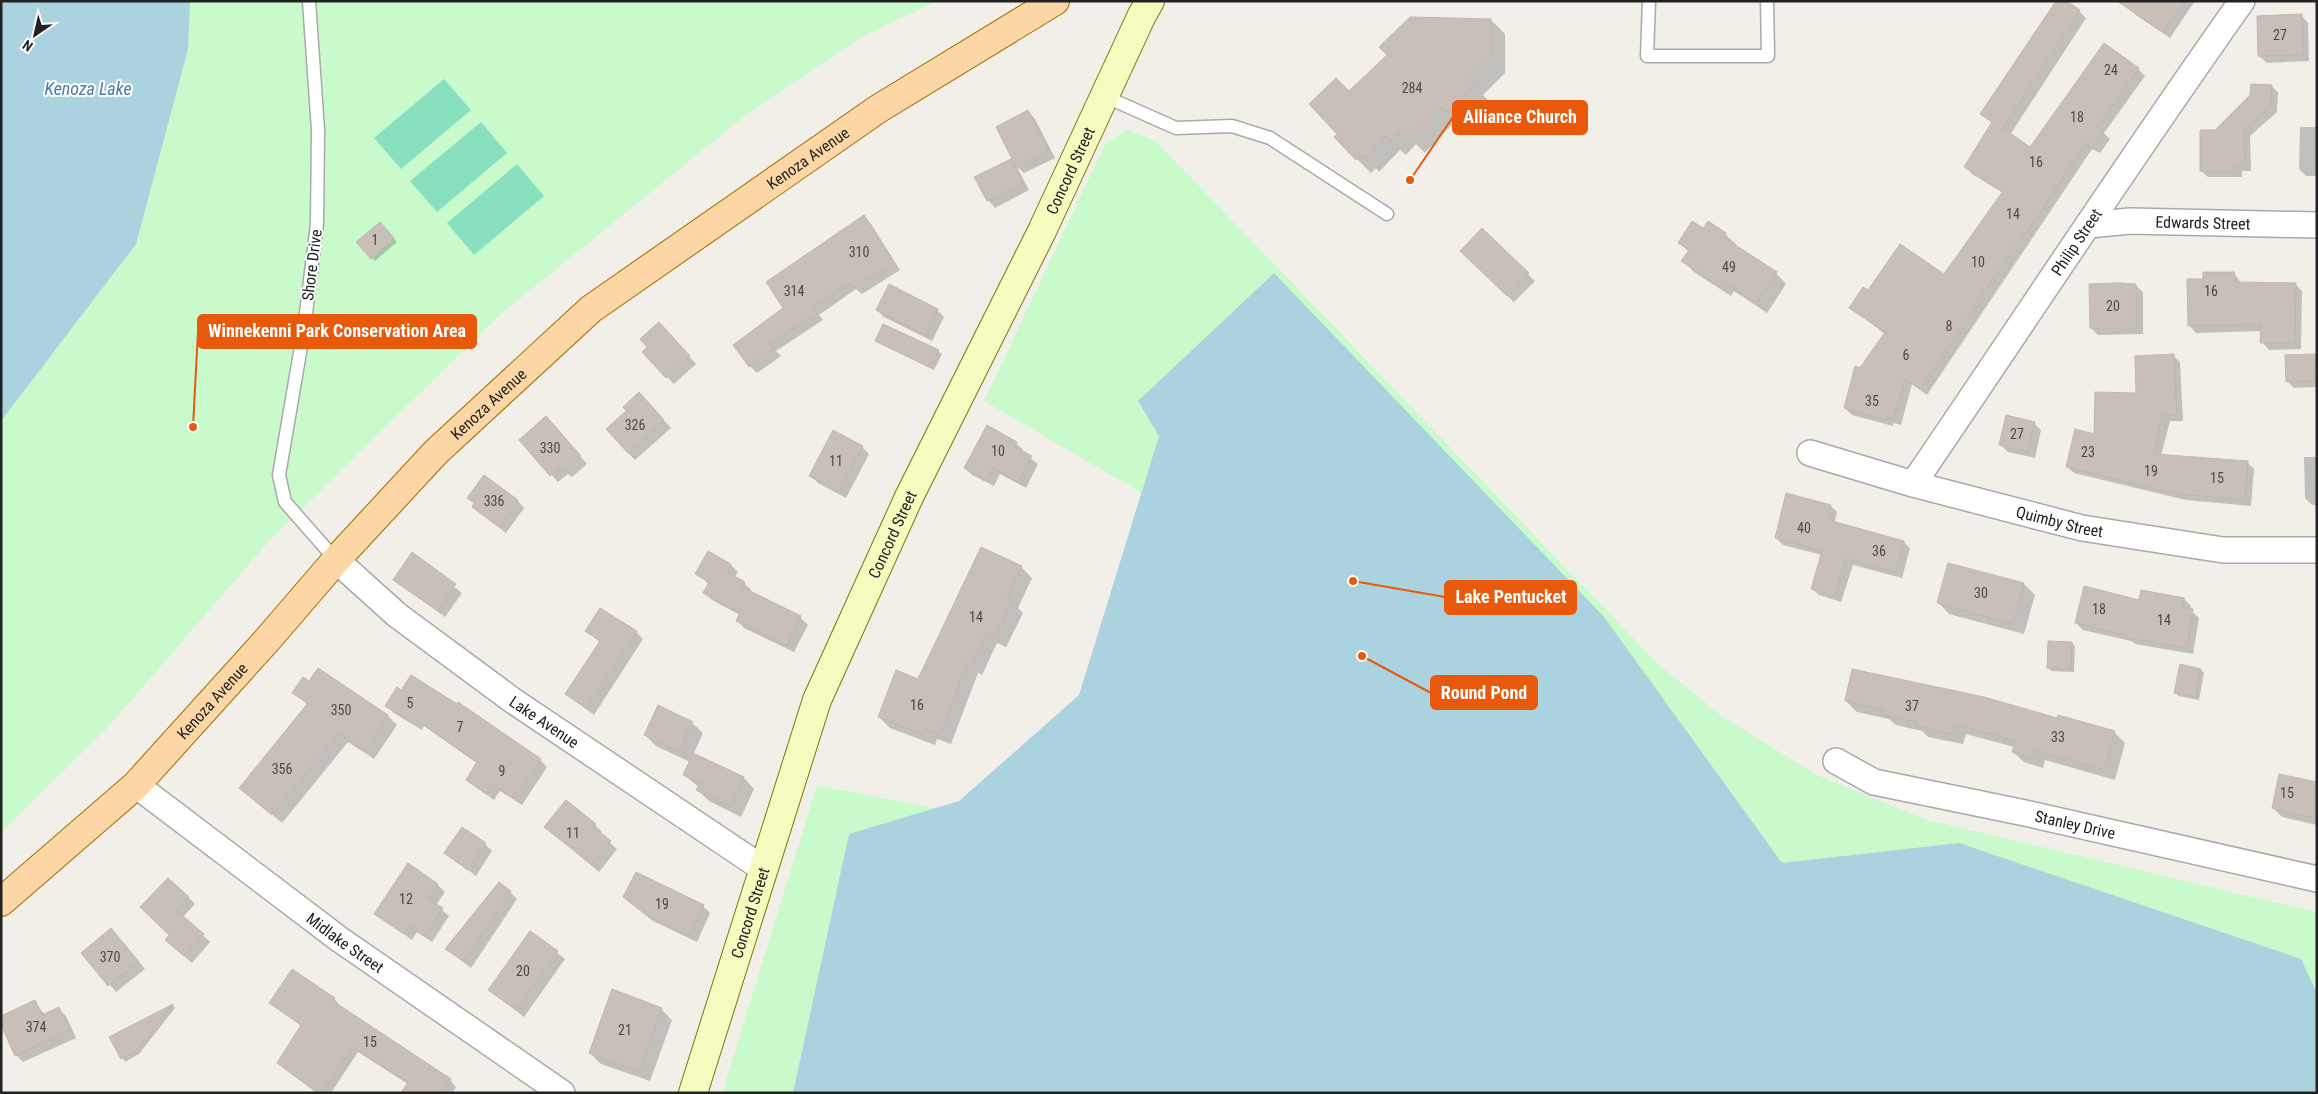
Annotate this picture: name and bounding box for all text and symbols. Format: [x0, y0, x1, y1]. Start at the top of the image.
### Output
north arrow [10, 10, 60, 60]
house number: 27 [2273, 27, 2287, 43]
text: N [20, 37, 36, 55]
house number: 24 [2104, 62, 2118, 78]
water label: Kenoza Lake [44, 78, 132, 99]
house number: 284 [1402, 80, 1422, 96]
callout: Alliance Church [1453, 101, 1587, 134]
text: Alliance Church [1463, 106, 1577, 127]
house number: 18 [2070, 109, 2084, 125]
street label: Kenoza Avenue [763, 123, 853, 193]
street label: Concord Street [1042, 124, 1098, 217]
house number: 16 [2029, 154, 2043, 170]
street label: Philip Street [2047, 205, 2106, 279]
house number: 14 [2006, 206, 2020, 222]
street label: Edwards Street [2155, 212, 2251, 233]
street label: Shore Drive [298, 228, 326, 302]
house number: 1 [372, 232, 378, 248]
house number: 310 [849, 244, 869, 260]
house number: 10 [1971, 254, 1985, 270]
house number: 49 [1722, 259, 1736, 275]
house number: 314 [784, 283, 804, 299]
house number: 16 [2204, 283, 2218, 299]
house number: 20 [2106, 298, 2120, 314]
callout: Winnekenni Park Conservation Area [198, 315, 476, 348]
house number: 8 [1946, 318, 1953, 334]
text: Winnekenni Park Conservation Area [208, 320, 466, 341]
house number: 6 [1903, 347, 1910, 363]
street label: Kenoza Avenue [446, 364, 530, 443]
house number: 35 [1865, 393, 1879, 409]
house number: 326 [625, 417, 645, 433]
house number: 27 [2010, 426, 2024, 442]
house number: 330 [540, 440, 560, 456]
house number: 10 [991, 443, 1005, 459]
house number: 23 [2081, 444, 2095, 460]
house number: 11 [829, 453, 843, 469]
house number: 19 [2144, 463, 2158, 479]
house number: 15 [2210, 470, 2224, 486]
street label: Concord Street [864, 487, 920, 581]
house number: 336 [484, 493, 504, 509]
street label: Quimby Street [2014, 502, 2105, 541]
house number: 40 [1797, 520, 1811, 536]
house number: 36 [1872, 543, 1886, 559]
callout: Lake Pentucket [1445, 581, 1576, 614]
house number: 30 [1974, 585, 1988, 601]
text: Lake Pentucket [1455, 586, 1567, 607]
house number: 18 [2092, 601, 2106, 617]
house number: 14 [969, 609, 983, 625]
house number: 14 [2157, 612, 2171, 628]
street label: Kenoza Avenue [173, 659, 251, 743]
callout: Round Pond [1431, 676, 1537, 709]
text: Round Pond [1441, 682, 1527, 703]
street label: Lake Avenue [506, 692, 583, 752]
house number: 5 [407, 695, 414, 711]
house number: 16 [910, 697, 924, 713]
house number: 37 [1905, 698, 1919, 714]
house number: 350 [331, 702, 351, 718]
house number: 7 [457, 719, 464, 735]
house number: 33 [2051, 729, 2065, 745]
house number: 356 [272, 761, 292, 777]
house number: 9 [499, 763, 505, 779]
house number: 15 [2280, 785, 2294, 801]
street label: Stanley Drive [2033, 806, 2117, 843]
house number: 11 [566, 825, 580, 841]
street label: Concord Street [727, 865, 773, 960]
house number: 12 [399, 891, 413, 907]
house number: 19 [655, 896, 669, 912]
street label: Midlake Street [303, 908, 388, 977]
house number: 370 [100, 949, 120, 965]
house number: 20 [516, 963, 530, 979]
house number: 374 [26, 1019, 46, 1035]
house number: 21 [618, 1022, 632, 1038]
house number: 15 [363, 1034, 377, 1050]

